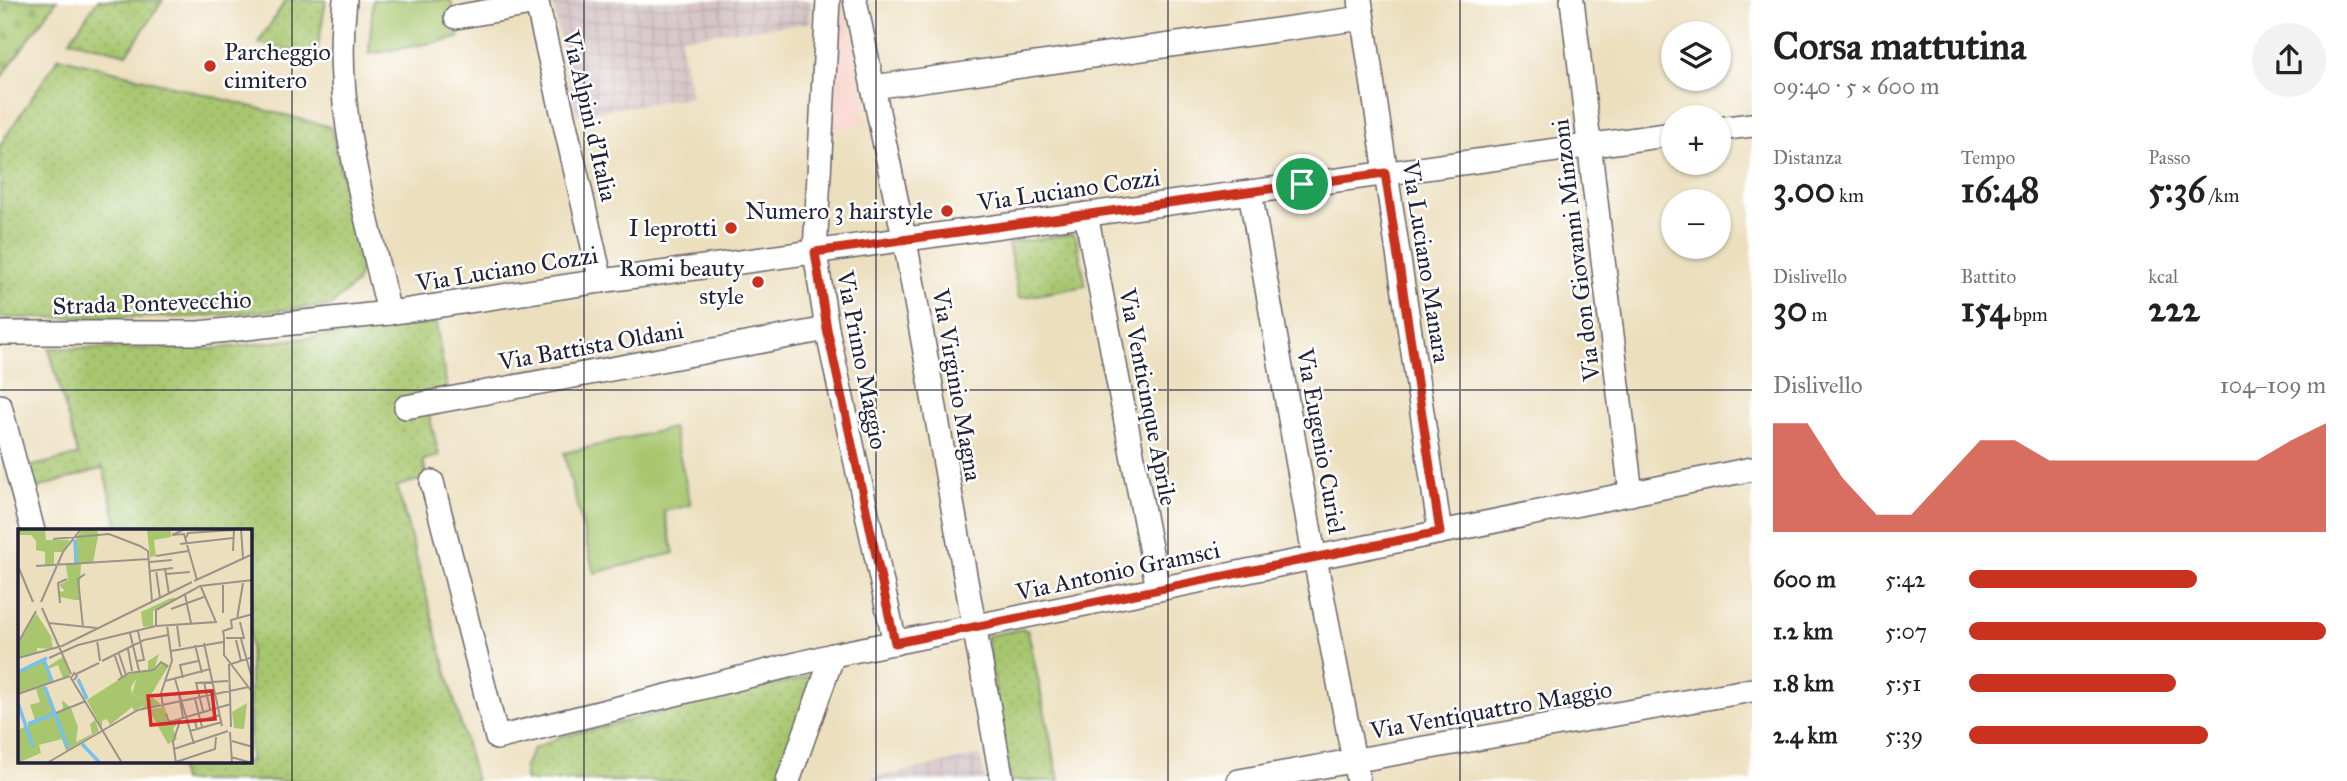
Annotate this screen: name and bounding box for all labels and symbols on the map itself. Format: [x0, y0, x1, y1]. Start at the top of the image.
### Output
street label: Via Alpini d'Italia [556, 27, 624, 205]
place label: Parcheggio cimitero [224, 37, 331, 95]
marker: Parcheggio cimitero [202, 58, 218, 74]
street label: Via don Giovanni Minzoni [1545, 117, 1607, 384]
pin [1272, 154, 1332, 214]
street label: Via Luciano Manara [1395, 158, 1457, 366]
street label: Via Luciano Cozzi [975, 162, 1162, 218]
place label: Numero 3 hairstyle [745, 196, 933, 226]
marker: Numero 3 hairstyle [939, 203, 955, 219]
place label: I leprotti [628, 213, 717, 243]
marker: I leprotti [723, 220, 739, 236]
street label: Via Luciano Cozzi [413, 240, 601, 298]
place label: Romi beauty style [619, 253, 745, 311]
street label: Via Primo Maggio [830, 267, 894, 452]
marker: Romi beauty style [750, 274, 766, 290]
street label: Strada Pontevecchio [52, 285, 252, 321]
street label: Via Venticinque Aprile [1112, 285, 1184, 508]
street label: Via Virginio Magna [925, 286, 989, 484]
street label: Via Battista Oldani [495, 315, 686, 377]
street label: Via Eugenio Curiel [1290, 345, 1352, 537]
inset map [18, 529, 252, 764]
street label: Via Antonio Gramsci [1012, 535, 1223, 607]
street label: Via Ventiquattro Maggio [1367, 674, 1614, 746]

